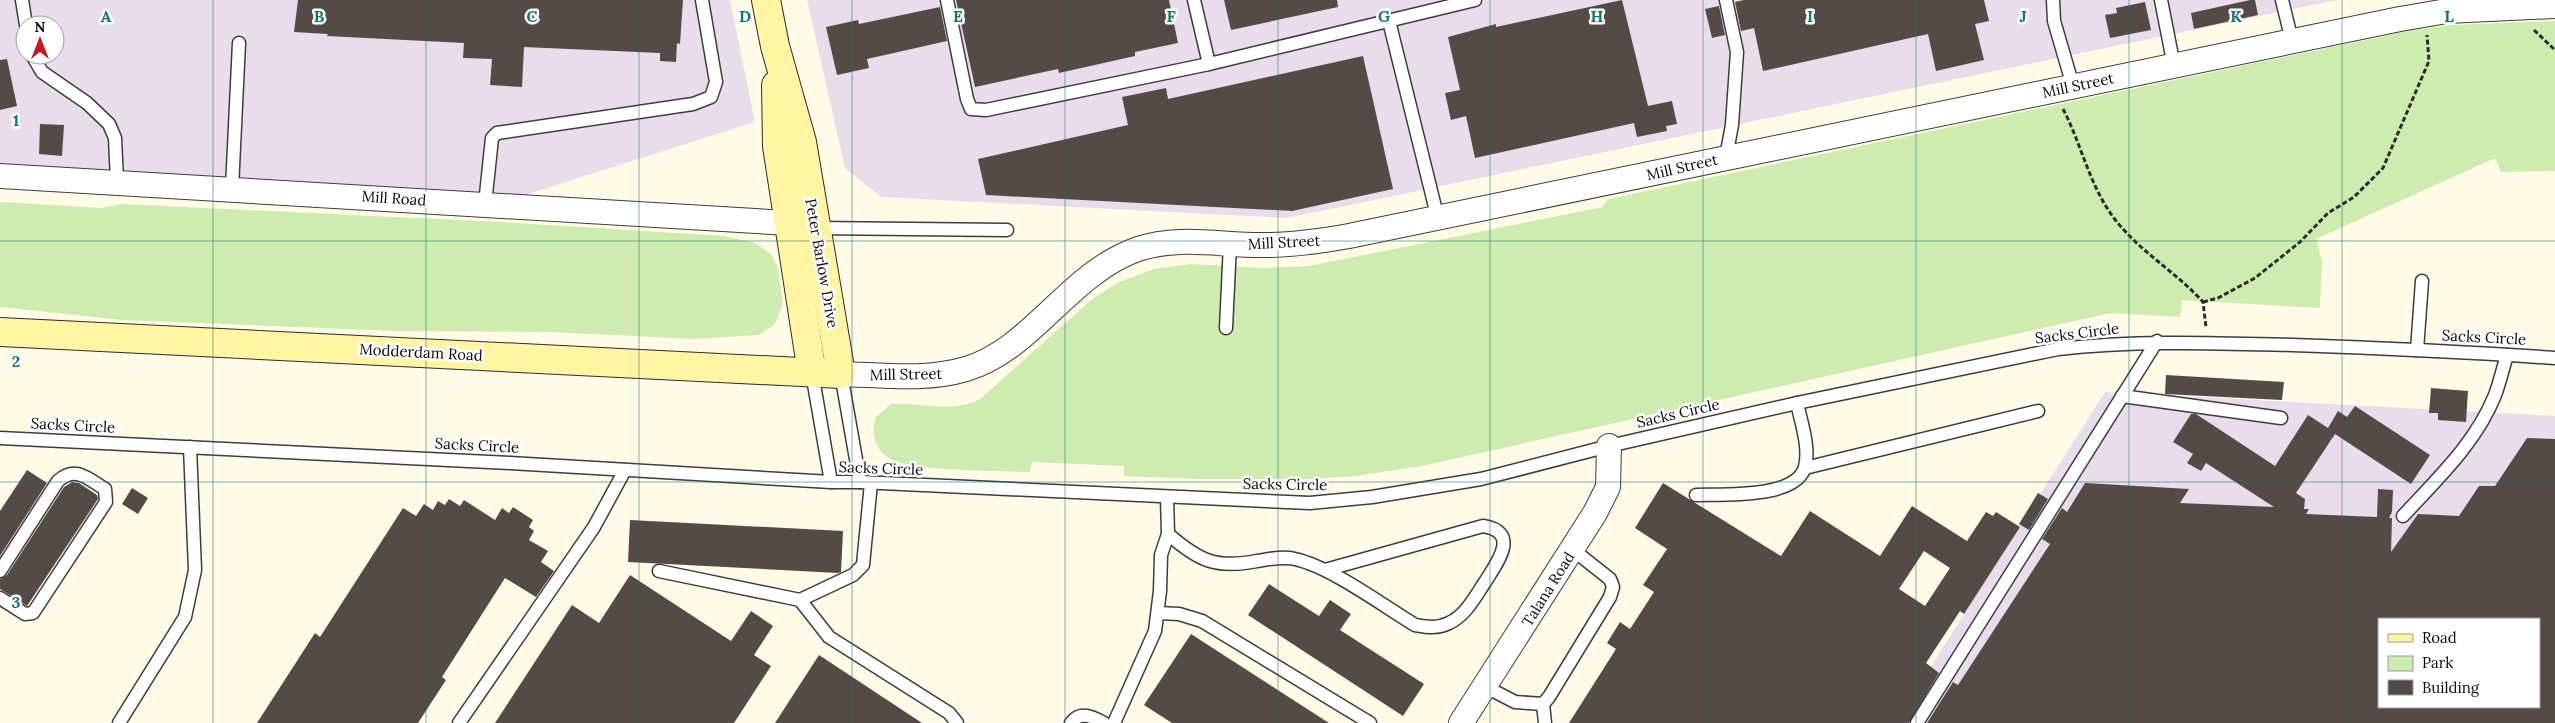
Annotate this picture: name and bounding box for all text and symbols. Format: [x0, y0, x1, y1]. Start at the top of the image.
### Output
text: A [101, 6, 112, 26]
text: B [314, 6, 325, 26]
text: C [526, 6, 538, 26]
text: D [739, 6, 751, 26]
text: E [953, 6, 963, 26]
text: F [1166, 6, 1176, 26]
text: G [1378, 6, 1390, 26]
text: H [1591, 6, 1604, 26]
text: I [1807, 6, 1813, 26]
text: J [2019, 6, 2027, 26]
text: K [2230, 6, 2242, 26]
text: L [2444, 6, 2454, 26]
north arrow [15, 15, 65, 65]
text: N [35, 18, 46, 36]
street label: Mill Street [2041, 68, 2116, 102]
text: 1 [13, 110, 19, 130]
street label: Mill Street [1644, 150, 1720, 184]
street label: Mill Road [361, 186, 427, 210]
street label: Peter Barlow Drive [801, 197, 843, 329]
street label: Mill Street [1247, 231, 1321, 253]
street label: Sacks Circle [2034, 318, 2120, 348]
street label: Sacks Circle [2441, 325, 2527, 349]
street label: Modderdam Road [359, 339, 483, 365]
text: 2 [12, 351, 20, 371]
street label: Mill Street [870, 364, 943, 384]
street label: Sacks Circle [1635, 394, 1721, 432]
street label: Sacks Circle [30, 413, 116, 437]
street label: Sacks Circle [434, 433, 520, 457]
street label: Sacks Circle [838, 457, 924, 479]
street label: Sacks Circle [1243, 474, 1327, 494]
street label: Talana Road [1518, 548, 1578, 630]
text: 3 [12, 592, 21, 612]
legend [2378, 618, 2540, 708]
text: Road [2422, 628, 2457, 647]
text: Park [2422, 653, 2453, 672]
text: Building [2422, 678, 2480, 697]

